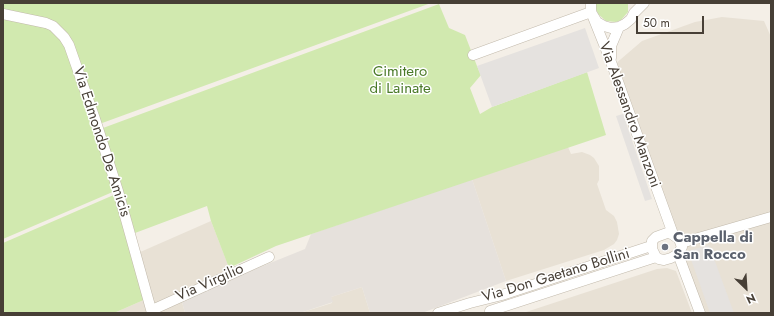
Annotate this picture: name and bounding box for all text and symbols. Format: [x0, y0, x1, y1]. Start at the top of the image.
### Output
scale bar [638, 8, 706, 34]
text: 50 m [643, 14, 670, 32]
street label: Via Alessandro Manzoni [594, 40, 664, 190]
park label: Cimitero di Lainate [369, 63, 431, 98]
street label: Via Edmondo De Amicis [68, 65, 134, 219]
place label: Cappella di San Rocco [673, 229, 753, 264]
marker: Cappella di San Rocco [660, 242, 670, 252]
street label: Via Don Gaetano Bollini [480, 245, 632, 307]
street label: Via Virgilio [173, 260, 247, 306]
north arrow [726, 268, 766, 308]
text: N [744, 290, 758, 308]

